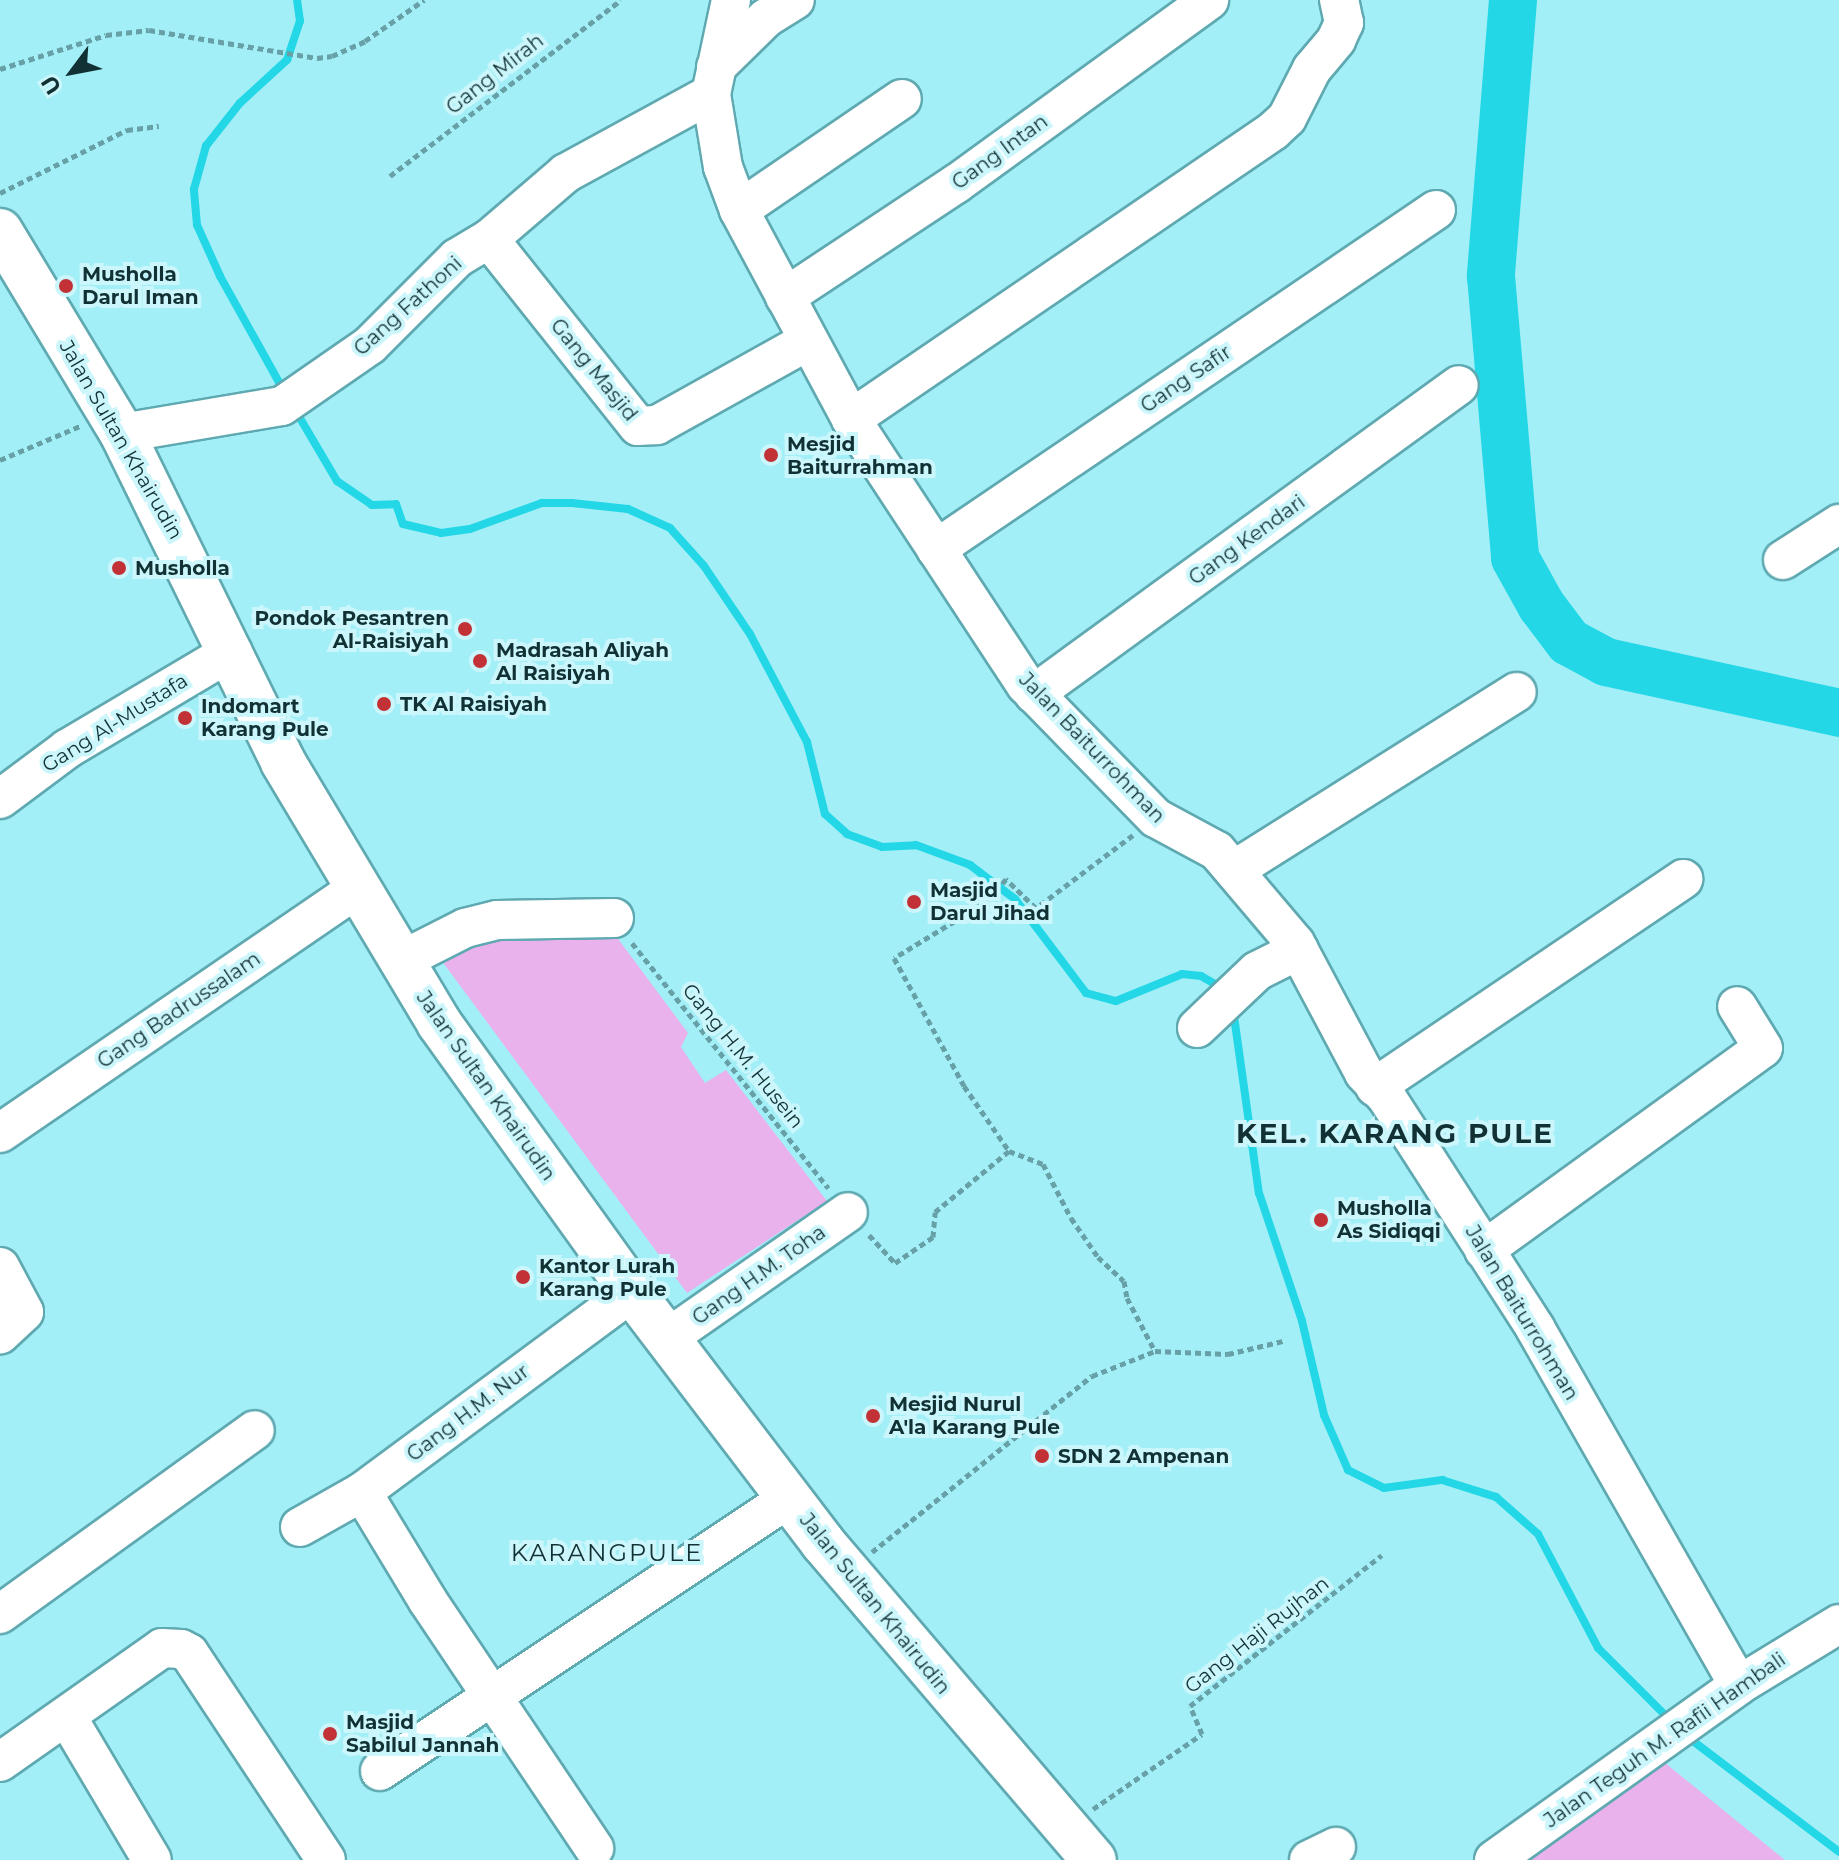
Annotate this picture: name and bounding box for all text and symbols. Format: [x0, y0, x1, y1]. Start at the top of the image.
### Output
street label: Gang Mirah [442, 29, 548, 119]
north arrow [32, 32, 112, 112]
text: U [35, 70, 67, 99]
street label: Gang Intan [948, 109, 1052, 195]
street label: Gang Fathoni [349, 251, 467, 361]
place label: Musholla Darul Iman [82, 262, 199, 309]
marker: Musholla Darul Iman [57, 277, 75, 295]
street label: Gang Masjid [545, 314, 643, 426]
street label: Jalan Sultan Khairudin [54, 336, 188, 544]
street label: Gang Safir [1136, 340, 1236, 418]
place label: Mesjid Baiturrahman [787, 432, 933, 479]
marker: Mesjid Baiturrahman [762, 446, 780, 464]
street label: Gang Kendari [1184, 490, 1310, 590]
place label: Musholla [135, 556, 230, 580]
marker: Musholla [110, 559, 128, 577]
place label: Pondok Pesantren Al-Raisiyah [254, 606, 449, 653]
marker: Pondok Pesantren Al-Raisiyah [456, 620, 474, 638]
place label: Madrasah Aliyah Al Raisiyah [496, 638, 669, 685]
marker: Madrasah Aliyah Al Raisiyah [471, 652, 489, 670]
street label: Jalan Baiturrohman [1014, 668, 1170, 828]
street label: Gang Al-Mustafa [38, 669, 192, 777]
place label: TK Al Raisiyah [400, 692, 547, 716]
place label: Indomart Karang Pule [201, 694, 329, 741]
marker: TK Al Raisiyah [375, 695, 393, 713]
marker: Indomart Karang Pule [176, 709, 194, 727]
place label: Masjid Darul Jihad [930, 878, 1050, 925]
marker: Masjid Darul Jihad [905, 893, 923, 911]
street label: Gang Badrussalam [93, 947, 265, 1073]
street label: Gang H.M. Husein [677, 979, 809, 1133]
street label: Jalan Sultan Khairudin [411, 987, 561, 1185]
district label: KEL. KARANG PULE [1236, 1116, 1554, 1150]
place label: Musholla As Sidiqqi [1337, 1196, 1441, 1243]
marker: Musholla As Sidiqqi [1312, 1211, 1330, 1229]
street label: Gang H.M. Toha [688, 1220, 830, 1330]
street label: Jalan Baiturrohman [1460, 1221, 1584, 1405]
place label: Kantor Lurah Karang Pule [539, 1254, 675, 1301]
marker: Kantor Lurah Karang Pule [514, 1268, 532, 1286]
street label: Gang H.M. Nur [402, 1359, 534, 1467]
place label: Mesjid Nurul A'la Karang Pule [889, 1392, 1060, 1439]
marker: Mesjid Nurul A'la Karang Pule [864, 1407, 882, 1425]
place label: SDN 2 Ampenan [1058, 1444, 1229, 1468]
marker: SDN 2 Ampenan [1033, 1447, 1051, 1465]
street label: Jalan Sultan Khairudin [795, 1509, 955, 1699]
district label: KARANGPULE [511, 1539, 703, 1567]
street label: Gang Haji Rujhan [1180, 1571, 1334, 1699]
street label: Jalan Teguh M. Rafii Hambali [1540, 1647, 1790, 1833]
place label: Masjid Sabilul Jannah [346, 1710, 499, 1757]
marker: Masjid Sabilul Jannah [321, 1725, 339, 1743]

